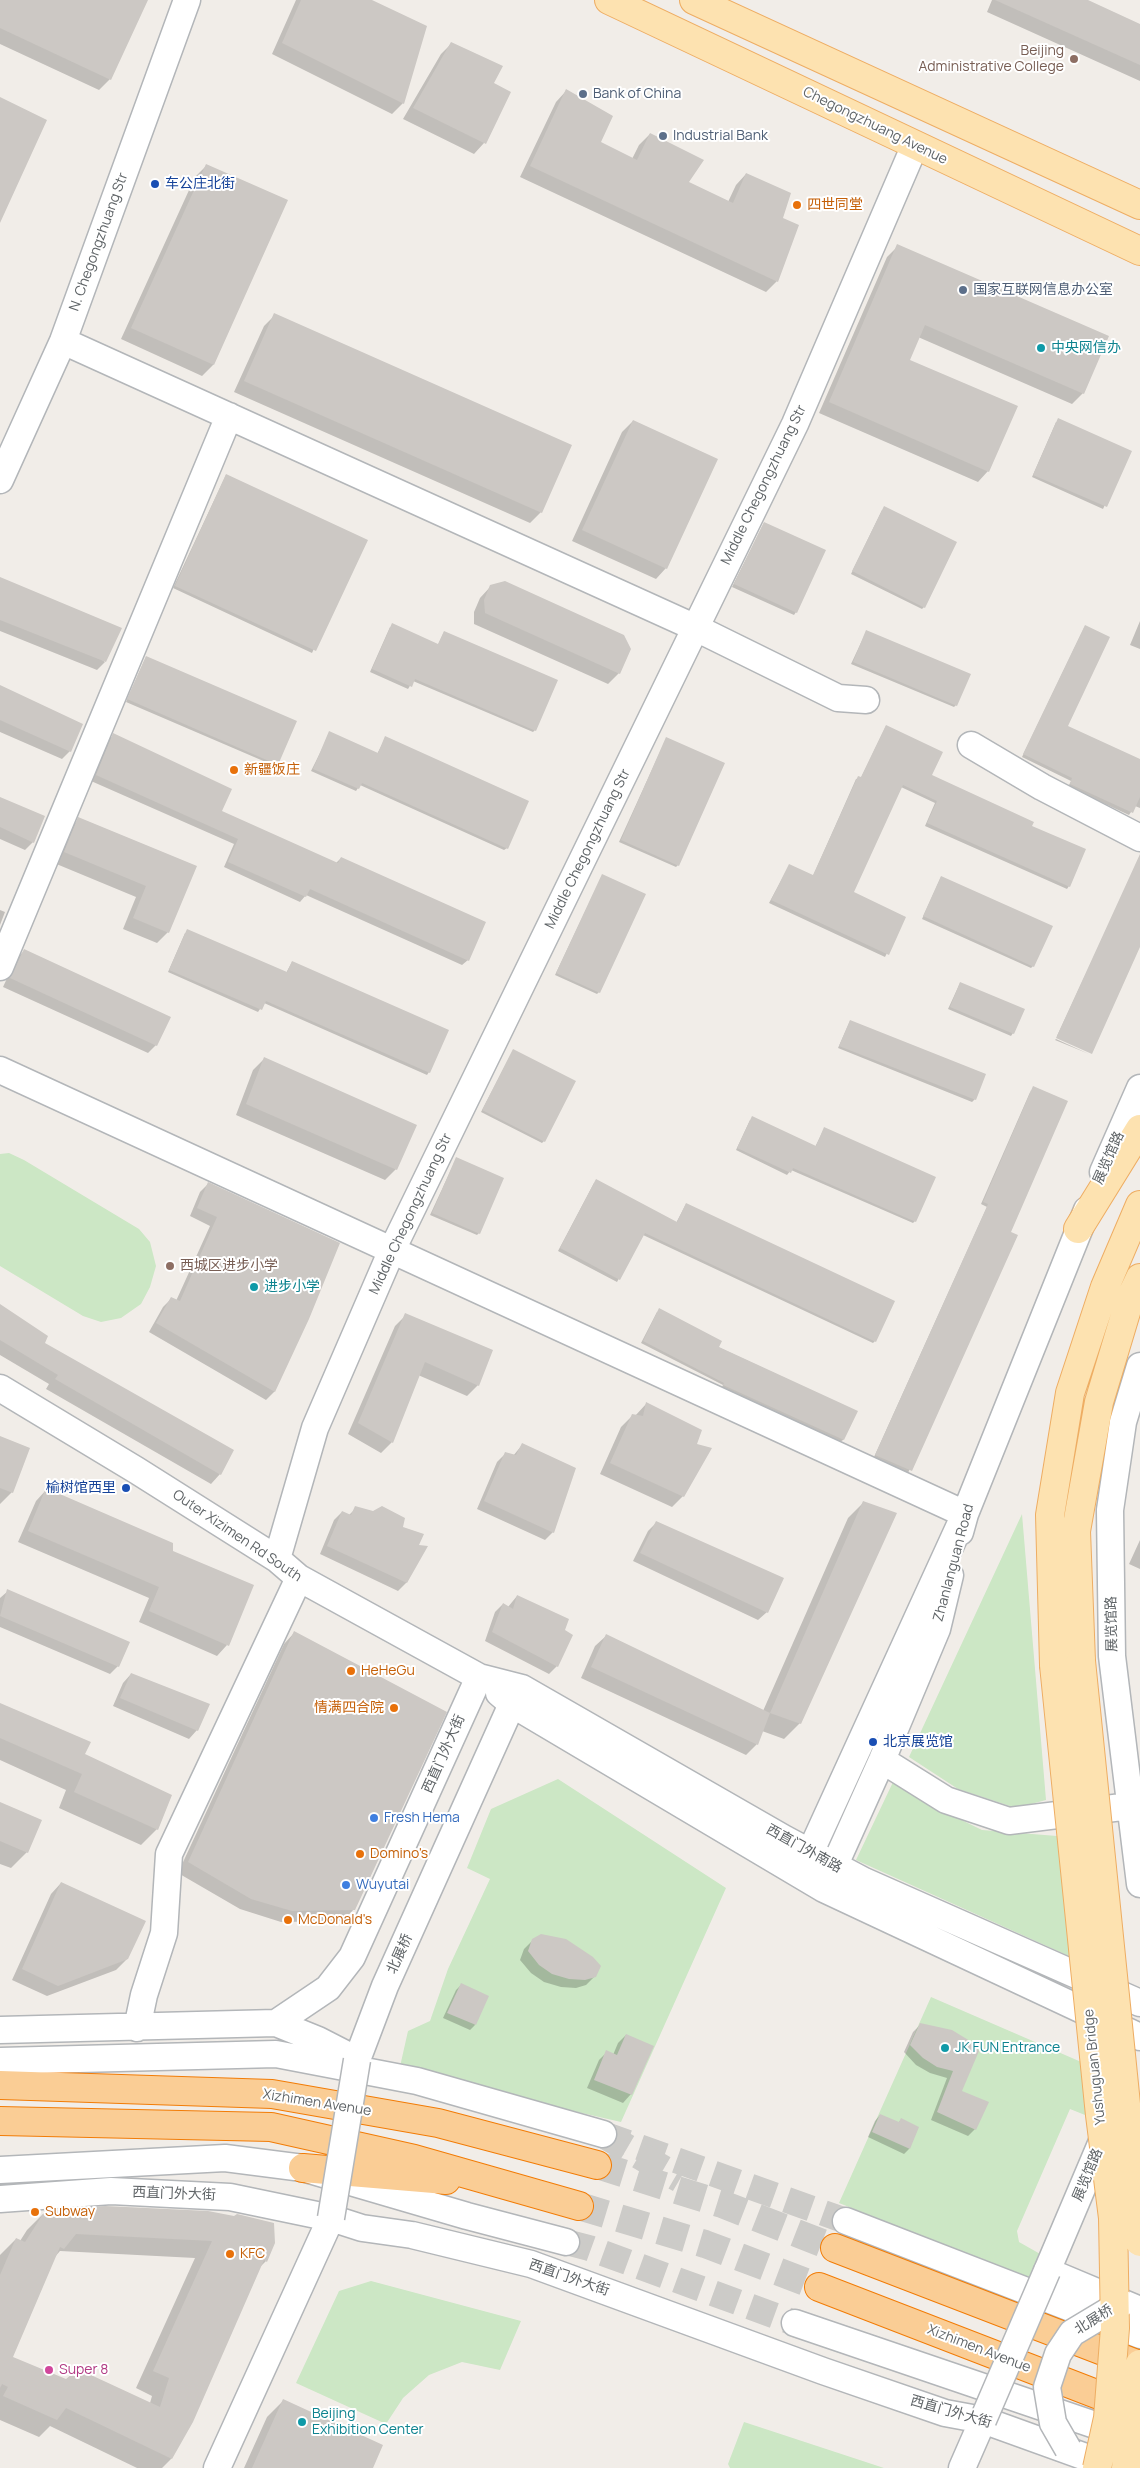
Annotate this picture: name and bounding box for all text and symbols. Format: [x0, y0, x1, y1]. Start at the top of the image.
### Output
place label: Beijing Administrative College [918, 43, 1064, 75]
marker: Beijing Administrative College [1068, 53, 1080, 65]
street label: Chegongzhuang Avenue [800, 84, 950, 168]
place label: Bank of China [593, 86, 681, 102]
marker: Bank of China [577, 88, 589, 100]
place label: Industrial Bank [673, 128, 768, 144]
marker: Industrial Bank [657, 130, 669, 142]
street label: N. Chegongzhuang Str [66, 170, 132, 314]
place label: 车公庄北街 [165, 176, 235, 192]
marker: 车公庄北街 [149, 178, 161, 190]
place label: 四世同堂 [807, 197, 863, 213]
marker: 四世同堂 [791, 199, 803, 211]
place label: 国家互联网信息办公室 [973, 282, 1113, 298]
marker: 国家互联网信息办公室 [957, 284, 969, 296]
place label: 中央网信办 [1051, 340, 1121, 356]
marker: 中央网信办 [1035, 342, 1047, 354]
street label: Middle Chegongzhuang Str [718, 402, 810, 568]
place label: 新疆饭庄 [244, 762, 300, 778]
marker: 新疆饭庄 [228, 764, 240, 776]
street label: Middle Chegongzhuang Str [542, 766, 634, 932]
street label: 展览馆路 [1090, 1129, 1128, 1187]
street label: Middle Chegongzhuang Str [366, 1131, 456, 1297]
place label: 西城区进步小学 [180, 1258, 278, 1274]
marker: 西城区进步小学 [164, 1260, 176, 1272]
place label: 进步小学 [264, 1279, 320, 1295]
marker: 进步小学 [248, 1281, 260, 1293]
place label: 榆树馆西里 [46, 1480, 116, 1496]
marker: 榆树馆西里 [120, 1482, 132, 1494]
street label: Outer Xizimen Rd South [169, 1486, 305, 1586]
street label: Zhanlanguan Road [930, 1502, 978, 1624]
street label: 展览馆路 [1103, 1596, 1121, 1652]
place label: HeHeGu [361, 1663, 415, 1679]
marker: HeHeGu [345, 1665, 357, 1677]
place label: 情满四合院 [314, 1700, 384, 1716]
marker: 情满四合院 [388, 1702, 400, 1714]
street label: 西直门外大街 [419, 1712, 469, 1796]
place label: 北京展览馆 [883, 1734, 953, 1750]
marker: 北京展览馆 [867, 1736, 879, 1748]
place label: Fresh Hema [384, 1810, 460, 1826]
marker: Fresh Hema [368, 1812, 380, 1824]
street label: 西直门外南路 [763, 1821, 845, 1877]
place label: Domino's [370, 1846, 428, 1862]
marker: Domino's [354, 1848, 366, 1860]
place label: Wuyutai [356, 1877, 409, 1893]
marker: Wuyutai [340, 1879, 352, 1891]
place label: McDonald's [298, 1912, 372, 1928]
marker: McDonald's [282, 1914, 294, 1926]
street label: 北展桥 [384, 1931, 416, 1977]
street label: Yushuguan Bridge [1081, 2008, 1109, 2126]
place label: JK FUN Entrance [955, 2040, 1060, 2056]
marker: JK FUN Entrance [939, 2042, 951, 2054]
street label: Xizhimen Avenue [262, 2086, 372, 2120]
street label: 展览馆路 [1069, 2146, 1107, 2204]
street label: 西直门外大街 [132, 2184, 216, 2204]
place label: Subway [45, 2204, 95, 2220]
marker: Subway [29, 2206, 41, 2218]
place label: KFC [240, 2246, 265, 2262]
marker: KFC [224, 2248, 236, 2260]
street label: 西直门外大街 [527, 2256, 611, 2300]
street label: 北展桥 [1072, 2302, 1116, 2338]
street label: Xizhimen Avenue [925, 2322, 1033, 2376]
place label: Super 8 [59, 2362, 108, 2378]
marker: Super 8 [43, 2364, 55, 2376]
street label: 西直门外大街 [908, 2392, 994, 2432]
place label: Beijing Exhibition Center [312, 2406, 424, 2438]
marker: Beijing Exhibition Center [296, 2416, 308, 2428]

